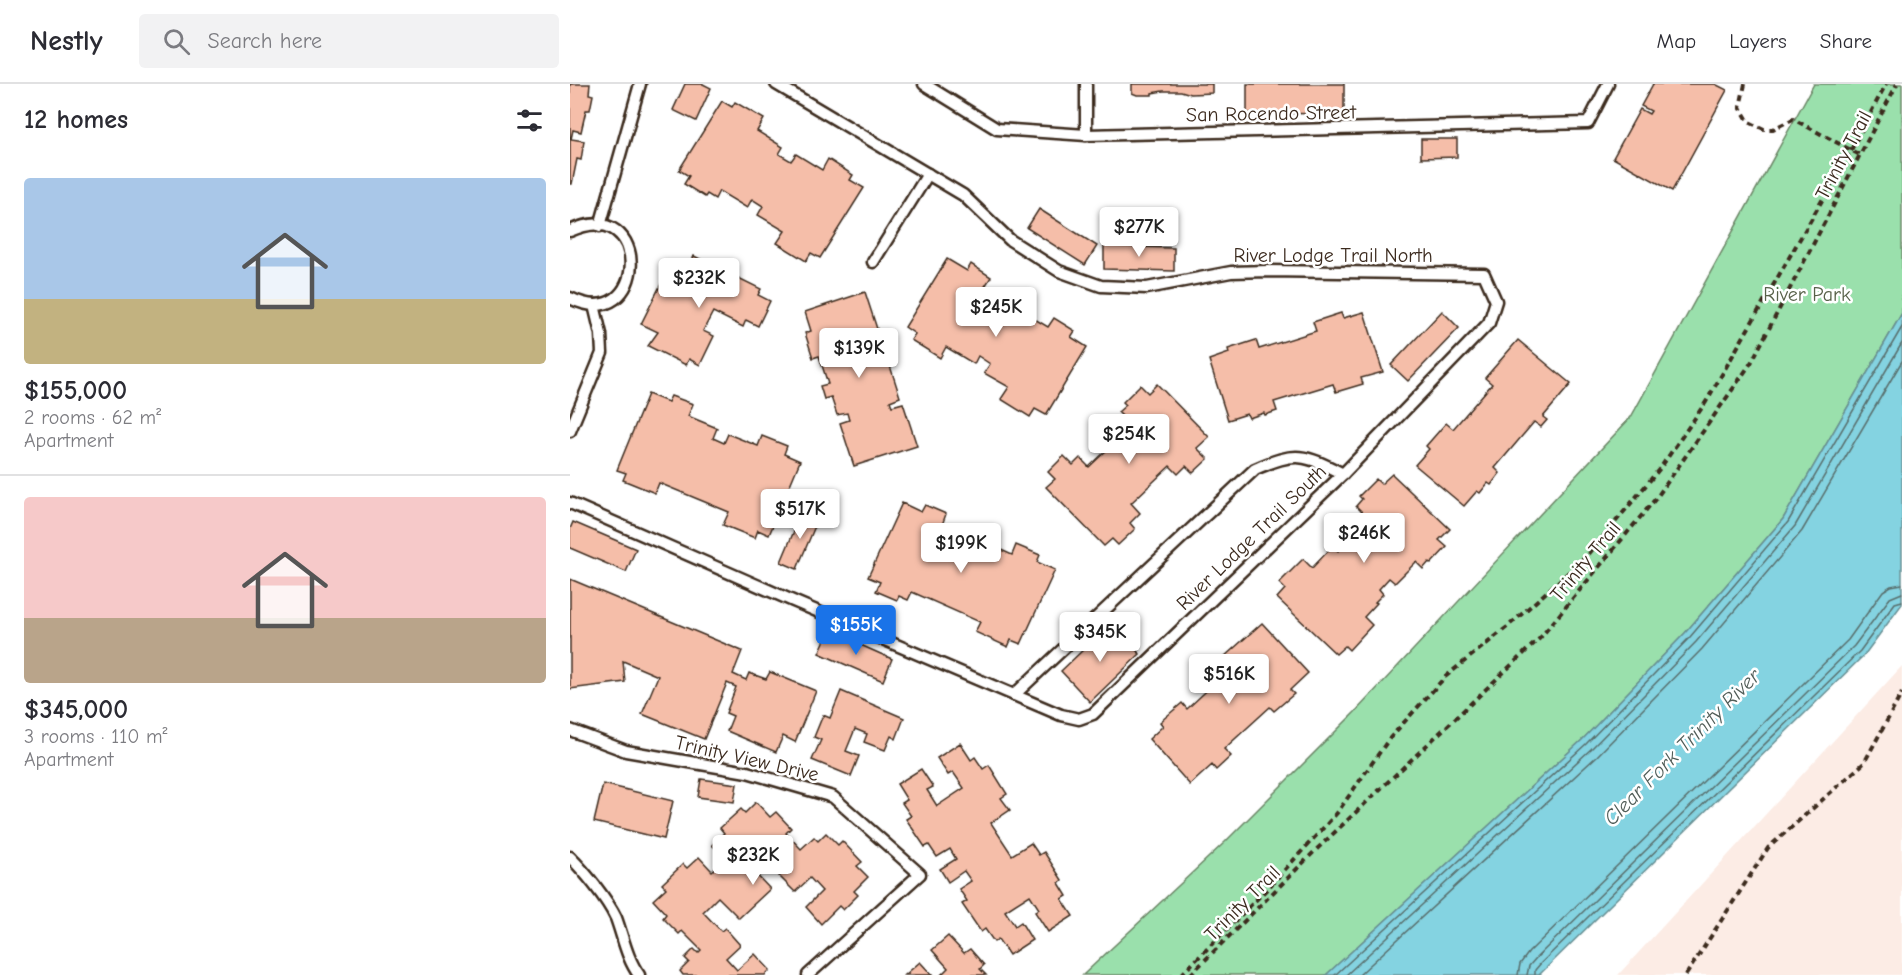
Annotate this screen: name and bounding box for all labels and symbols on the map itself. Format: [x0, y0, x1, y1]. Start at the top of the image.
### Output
street label: San Rocendo Street [1186, 100, 1357, 126]
street label: Trinity Trail [1810, 107, 1876, 204]
pin: $277K [1097, 207, 1181, 258]
street label: River Lodge Trail North [1233, 244, 1433, 267]
pin: $232K [657, 258, 741, 309]
park label: River Park [1763, 283, 1851, 306]
pin: $245K [954, 287, 1038, 338]
pin: $139K [817, 328, 901, 379]
pin: $254K [1087, 414, 1171, 465]
street label: River Lodge Trail South [1172, 460, 1331, 615]
pin: $517K [758, 489, 842, 540]
pin: $246K [1322, 513, 1406, 564]
street label: Trinity Trail [1545, 517, 1625, 606]
pin: $199K [919, 523, 1003, 574]
pin: $155K [814, 605, 898, 656]
pin: $345K [1058, 612, 1142, 663]
pin: $516K [1187, 654, 1271, 705]
water label: Clear Fork Trinity River [1599, 663, 1766, 830]
street label: Trinity View Drive [673, 731, 821, 786]
pin: $232K [711, 835, 795, 886]
street label: Trinity Trail [1200, 861, 1285, 946]

